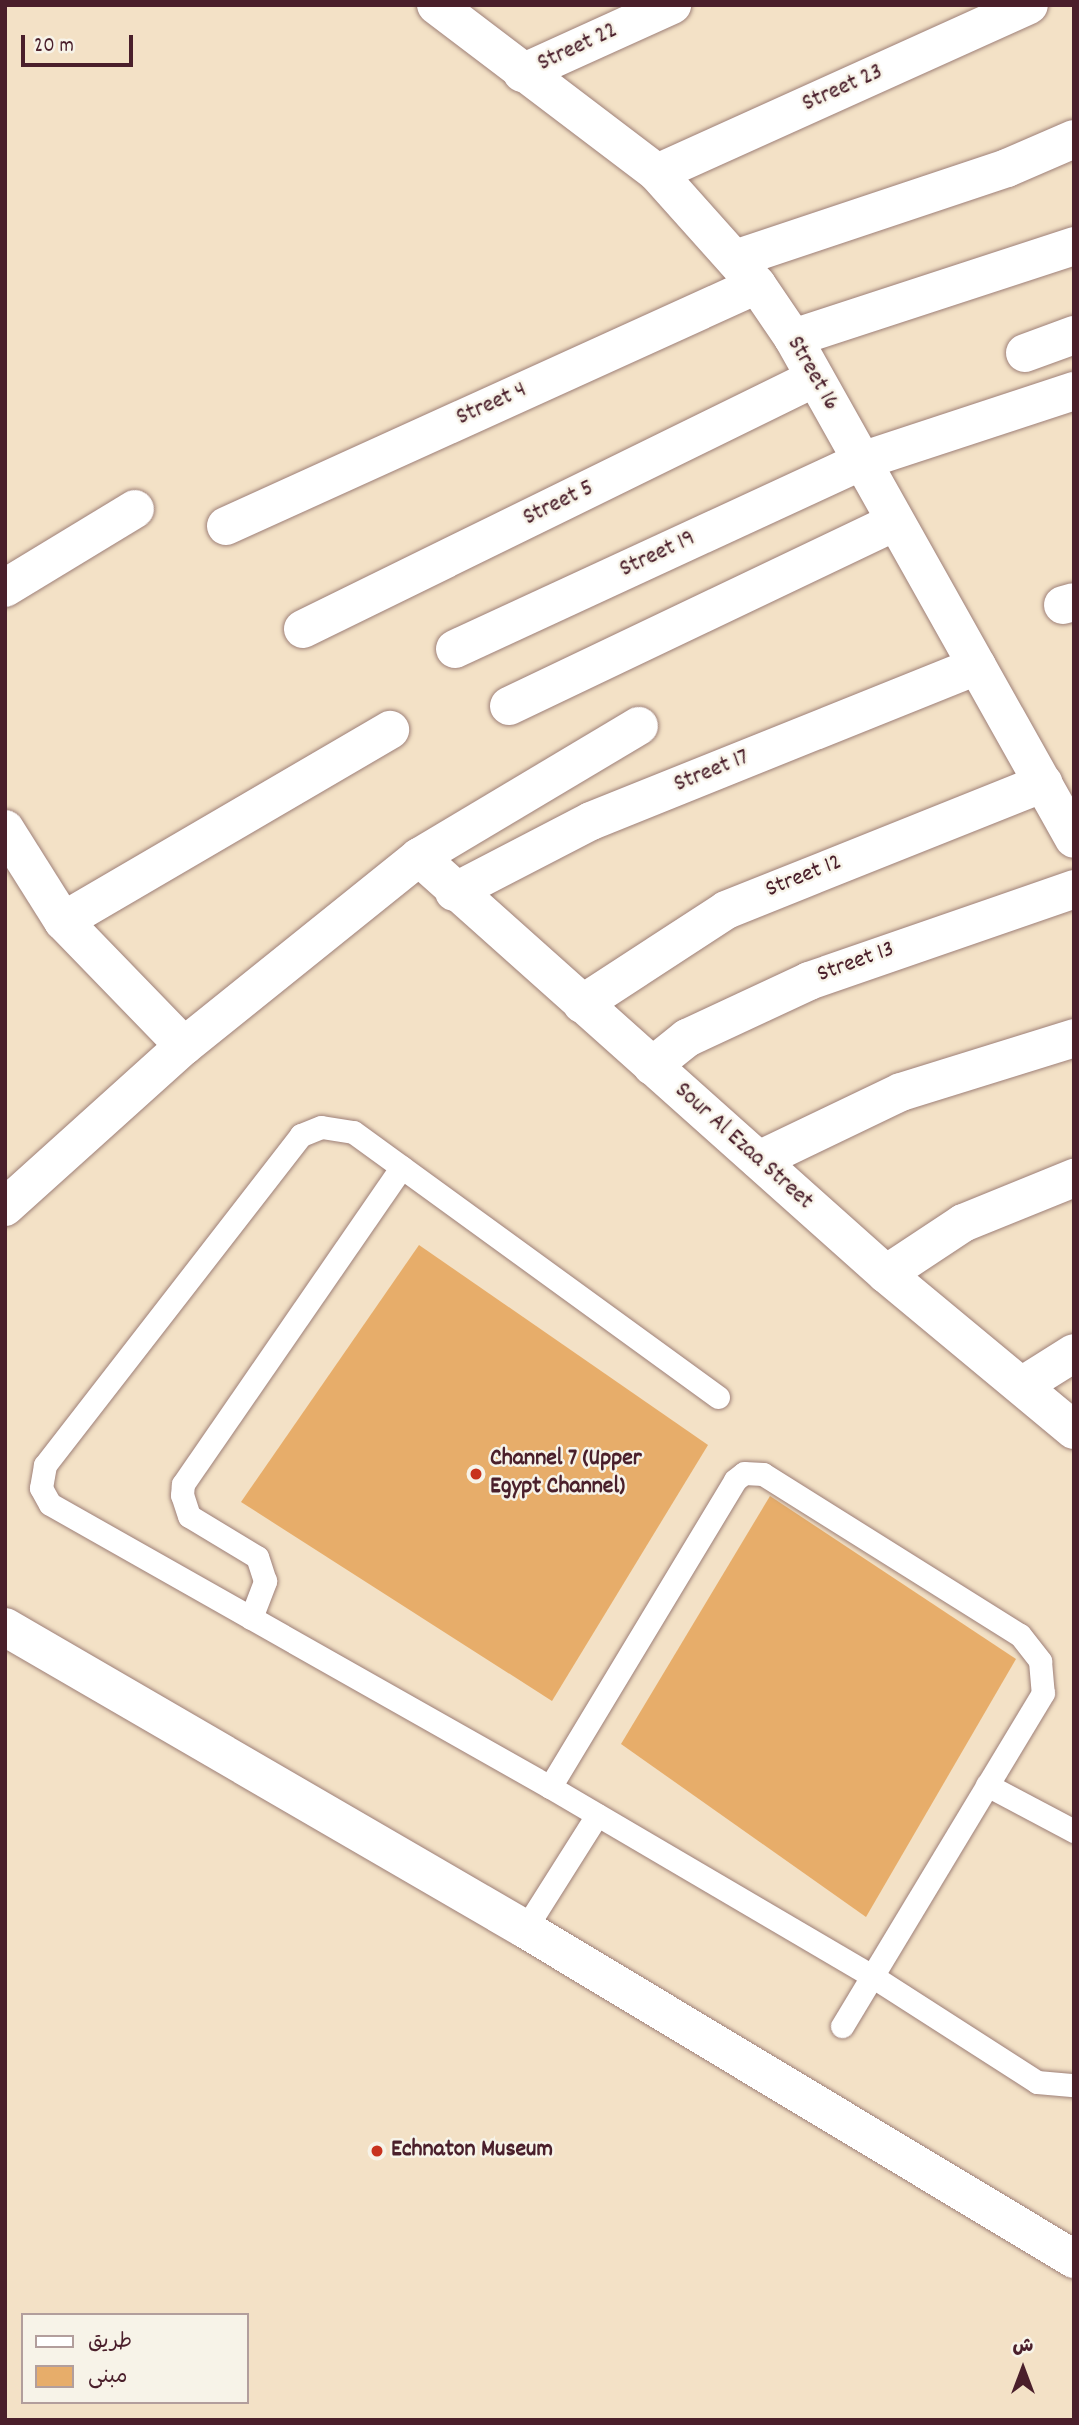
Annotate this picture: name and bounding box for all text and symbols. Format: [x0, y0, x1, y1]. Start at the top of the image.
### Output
street label: Street 22 [533, 17, 623, 79]
scale bar [24, 21, 136, 65]
text: 20 m [34, 32, 74, 62]
street label: Street 23 [798, 59, 888, 119]
street label: Street 16 [779, 332, 845, 416]
street label: Street 4 [452, 377, 532, 433]
street label: Street 5 [519, 475, 599, 533]
street label: Street 19 [616, 525, 700, 585]
street label: Street 17 [670, 744, 754, 800]
street label: Street 12 [762, 849, 846, 905]
street label: Street 13 [814, 936, 898, 990]
street label: Sour Al Ezaa Street [668, 1077, 818, 1217]
place label: Channel 7 (Upper Egypt Channel) [490, 1446, 642, 1502]
marker: Channel 7 (Upper Egypt Channel) [468, 1466, 484, 1482]
place label: Echnaton Museum [391, 2137, 553, 2165]
marker: Echnaton Museum [369, 2143, 385, 2159]
legend [21, 2313, 248, 2404]
text: طريق [88, 2328, 132, 2358]
north arrow [988, 2334, 1058, 2404]
text: ش [1013, 2334, 1033, 2361]
text: مبنى [88, 2363, 127, 2393]

